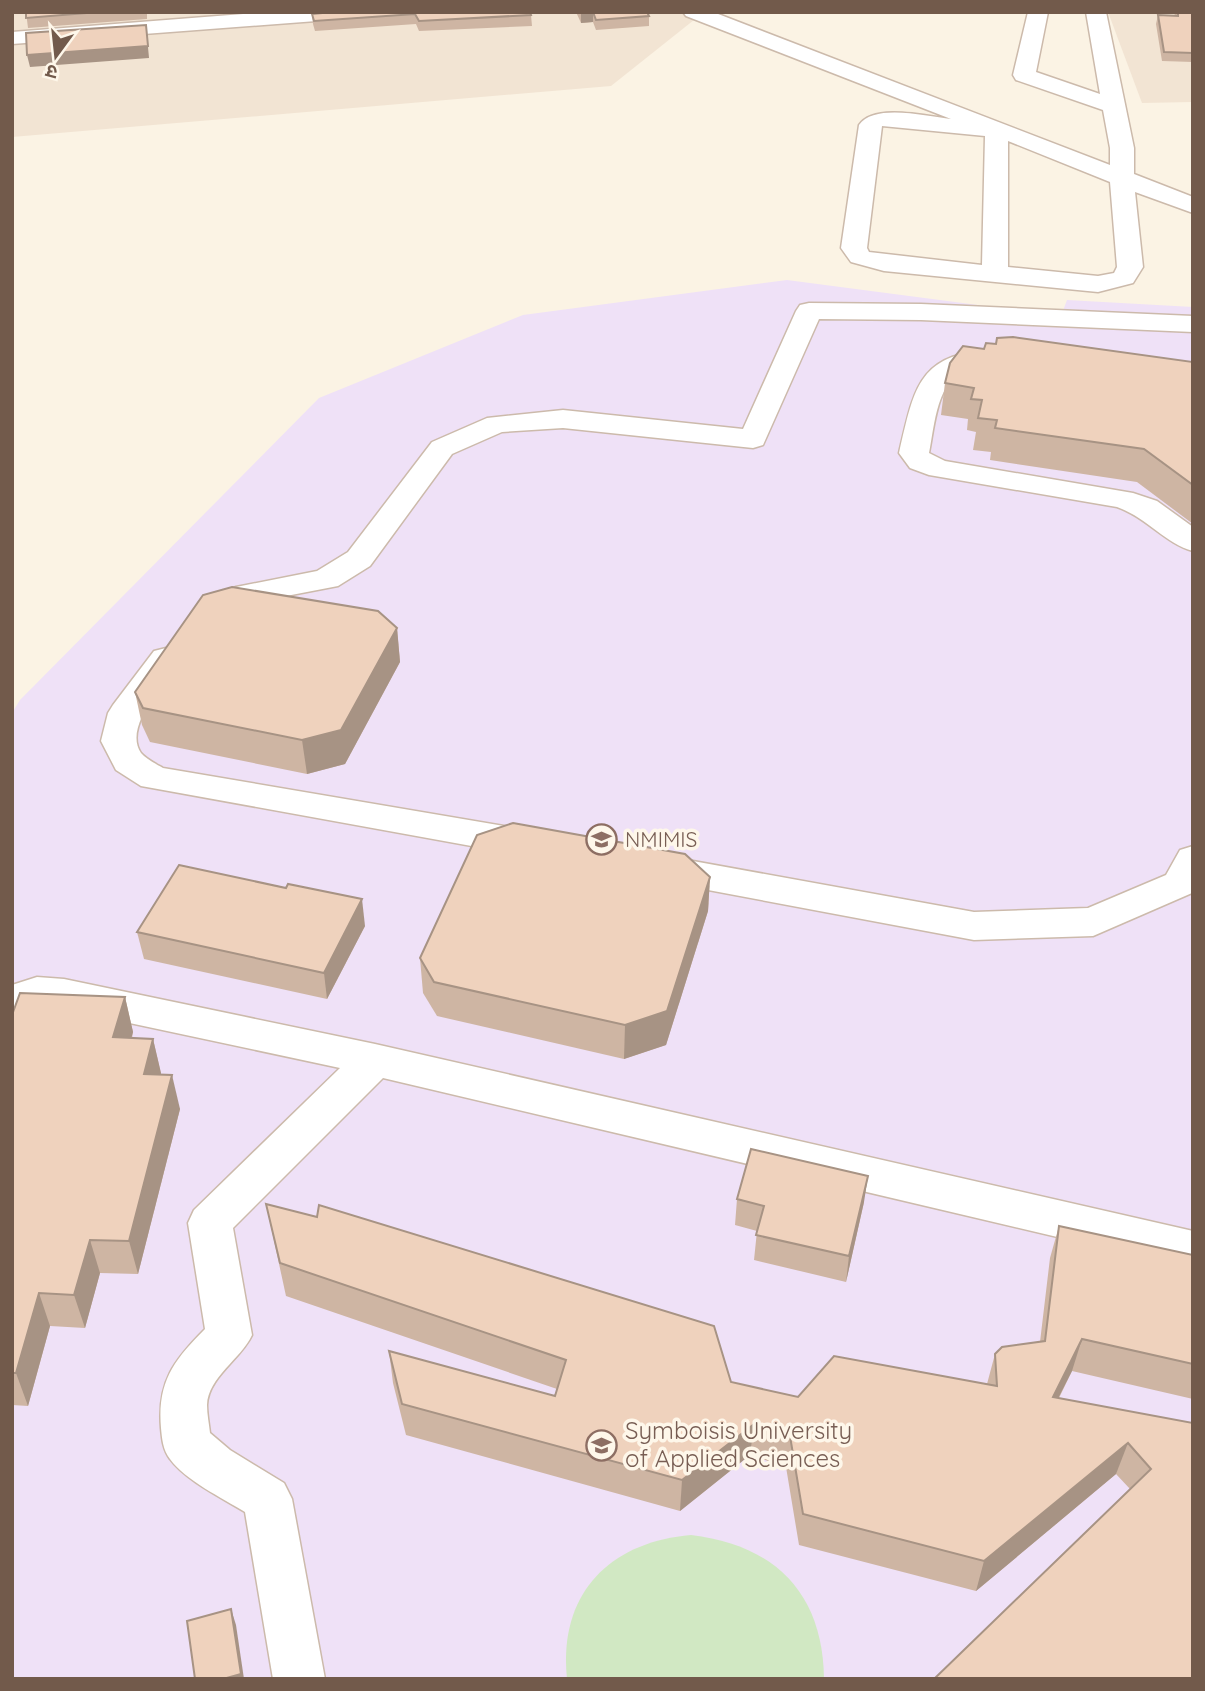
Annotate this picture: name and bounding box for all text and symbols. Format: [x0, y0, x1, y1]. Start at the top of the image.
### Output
north arrow [21, 21, 91, 91]
text: उ [42, 59, 60, 85]
school or university icon: NMIMIS [585, 823, 619, 857]
place label: NMIMIS [625, 826, 697, 852]
place label: Symboisis University of Applied Sciences [625, 1415, 852, 1473]
school or university icon: Symboisis University of Applied Sciences [585, 1428, 619, 1462]

